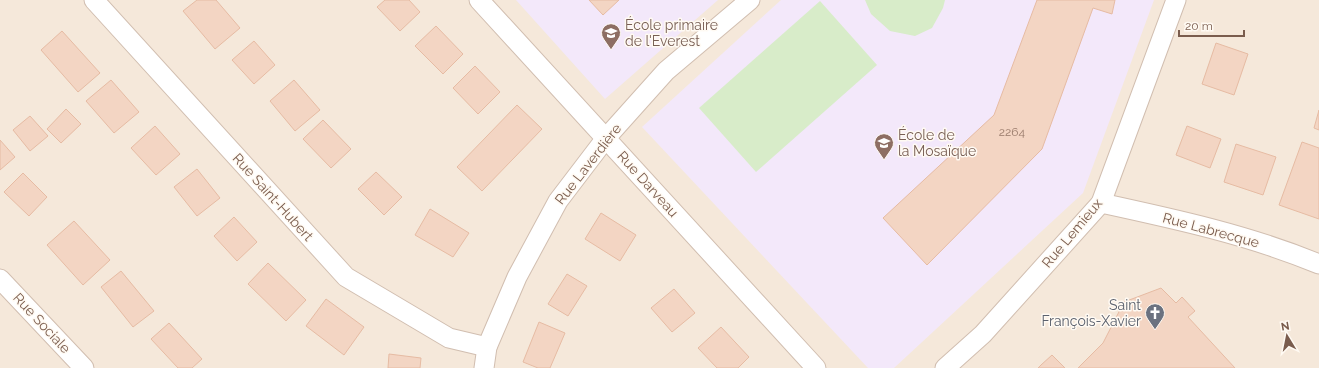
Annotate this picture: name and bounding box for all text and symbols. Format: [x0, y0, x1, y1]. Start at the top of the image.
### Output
scale bar [1179, 12, 1244, 38]
place label: École primaire de l'Everest [625, 16, 718, 49]
text: 20 m [1185, 19, 1213, 33]
school or university icon: École primaire de l'Everest [600, 22, 622, 50]
street label: Rue Laverdière [552, 121, 624, 207]
house number: 2264 [999, 125, 1026, 139]
place label: École de la Mosaïque [898, 126, 976, 159]
school or university icon: École de la Mosaïque [873, 132, 895, 160]
street label: Rue Darveau [614, 148, 682, 220]
street label: Rue Saint-Hubert [230, 150, 317, 244]
street label: Rue Lemieux [1039, 195, 1105, 271]
street label: Rue Labrecque [1161, 209, 1261, 251]
street label: Rue Sociale [10, 290, 74, 356]
place label: Saint François-Xavier [1041, 297, 1141, 329]
church icon: Saint François-Xavier [1144, 302, 1166, 330]
north arrow [1267, 316, 1307, 356]
text: N [1280, 320, 1291, 334]

